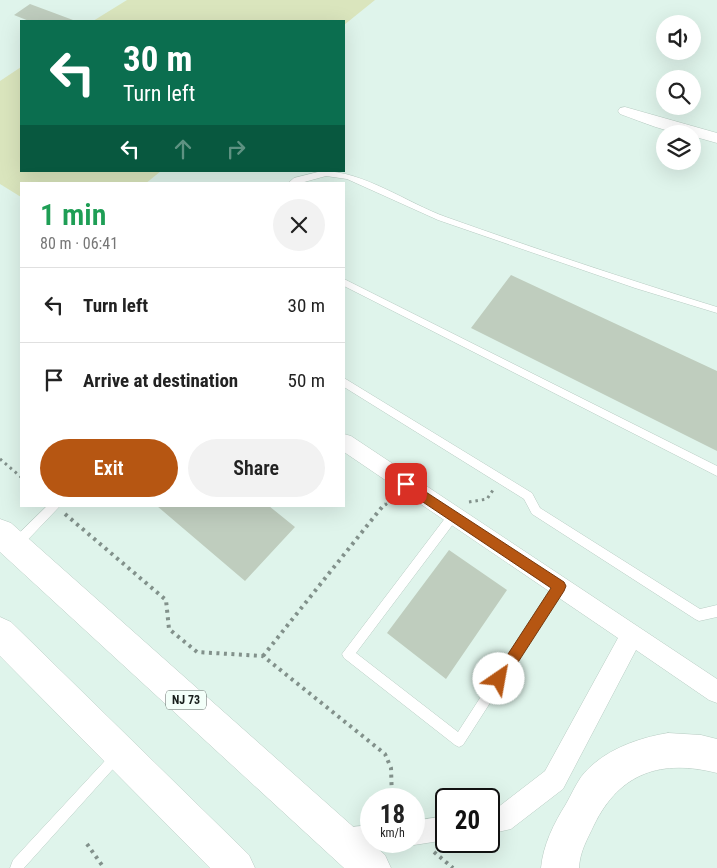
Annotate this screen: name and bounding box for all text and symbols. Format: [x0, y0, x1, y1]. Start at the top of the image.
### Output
map controls [656, 15, 701, 170]
button: sound [656, 15, 701, 60]
text: 30 m [123, 39, 192, 80]
icon: left [40, 40, 105, 105]
button: search [656, 70, 701, 115]
text: Turn left [123, 81, 195, 106]
button: layers [656, 125, 701, 170]
icon: left [116, 135, 144, 163]
icon: ahead [169, 135, 197, 163]
icon: right [222, 135, 250, 163]
text: 1 min [40, 197, 106, 232]
button: close [273, 199, 325, 251]
text: 80 m · 06:41 [40, 234, 118, 253]
icon: left [40, 291, 68, 319]
text: Turn left [83, 294, 148, 317]
text: 30 m [288, 294, 325, 317]
icon: arrive [40, 366, 68, 394]
text: Arrive at destination [83, 369, 238, 392]
text: 50 m [288, 369, 325, 392]
button: Exit [40, 439, 178, 497]
button: Share [188, 439, 325, 497]
pin [385, 463, 427, 505]
icon: arrive [392, 470, 420, 498]
position arrow [472, 652, 524, 704]
road number: NJ 73 [166, 690, 206, 710]
speed limit sign: 20 [435, 788, 500, 853]
text: 18 [380, 800, 405, 829]
text: km/h [380, 826, 405, 840]

